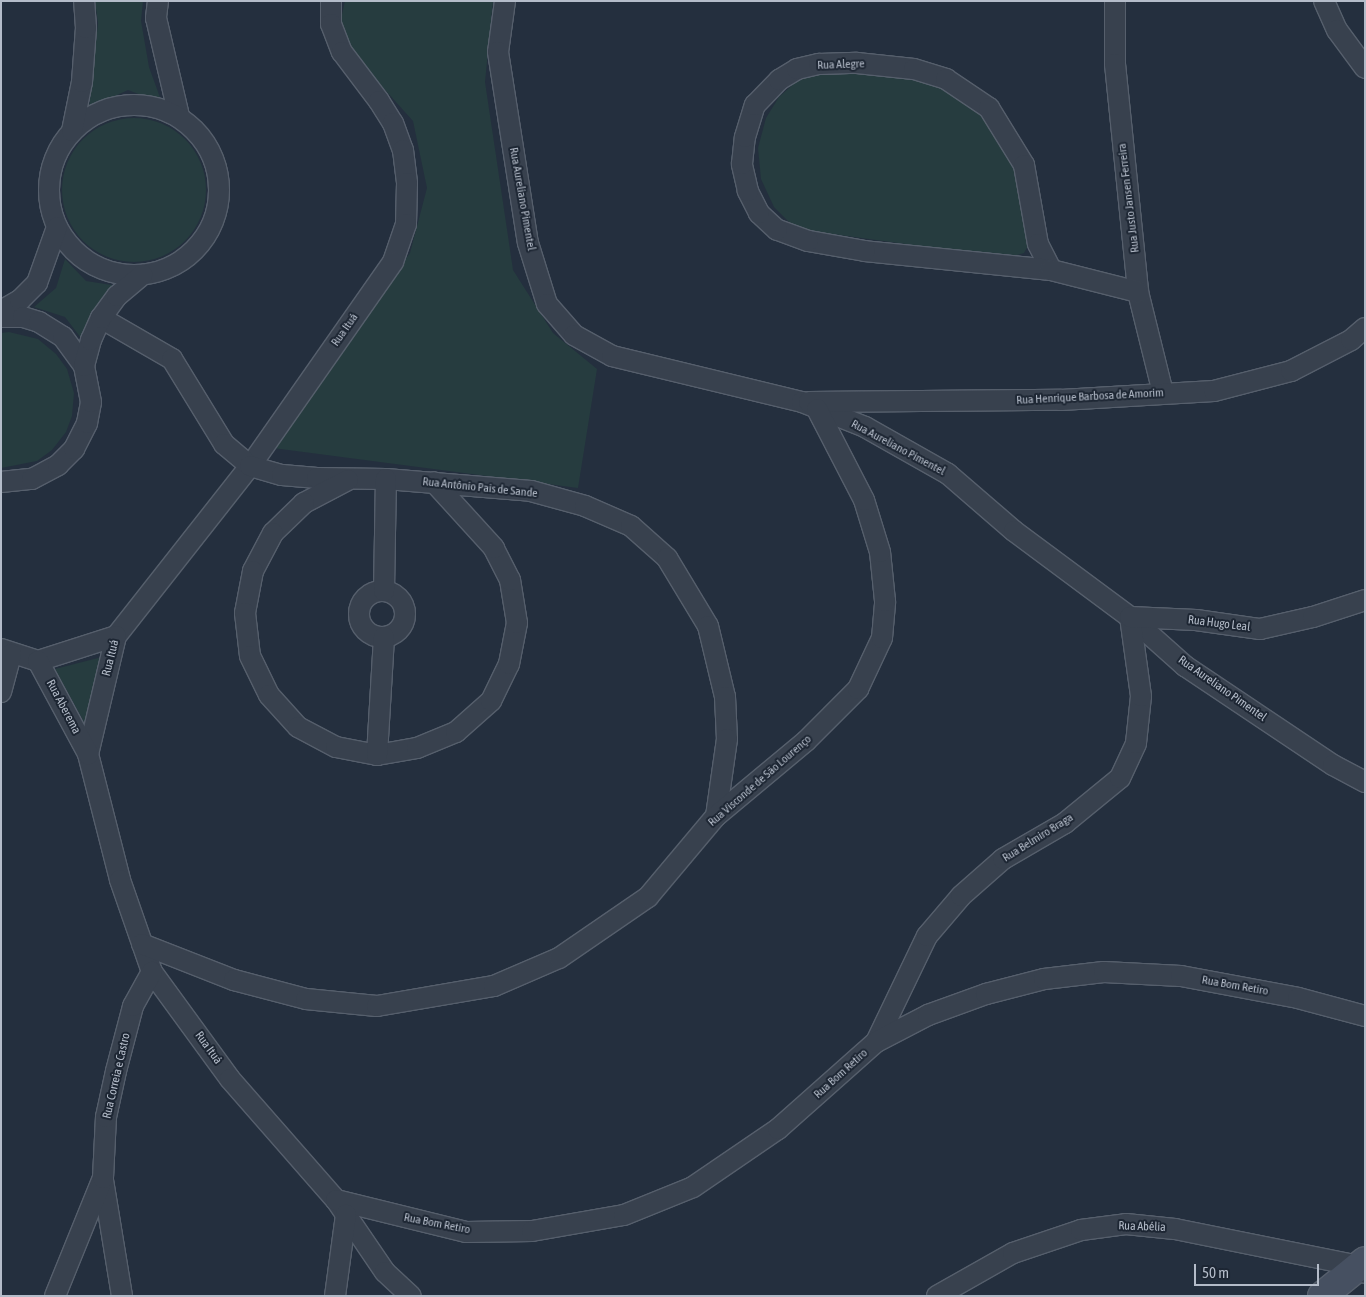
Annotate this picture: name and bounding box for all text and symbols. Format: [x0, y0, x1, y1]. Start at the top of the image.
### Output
street label: Rua Alegre [817, 57, 865, 73]
street label: Rua Justo Jansen Ferreira [1115, 142, 1143, 254]
street label: Rua Aureliano Pimentel [506, 146, 538, 252]
street label: Rua Ituá [329, 311, 361, 349]
street label: Rua Henrique Barbosa de Amorim [1016, 386, 1164, 408]
street label: Rua Aureliano Pimentel [848, 417, 948, 479]
street label: Rua Antônio Pais de Sande [422, 475, 538, 501]
street label: Rua Hugo Leal [1187, 613, 1251, 635]
street label: Rua Ituá [100, 638, 122, 678]
street label: Rua Aureliano Pimentel [1175, 653, 1269, 725]
street label: Rua Aberema [43, 677, 83, 737]
street label: Rua Visconde de São Lourenço [705, 732, 815, 830]
street label: Rua Belmiro Braga [1000, 811, 1076, 865]
street label: Rua Bom Retiro [1201, 973, 1269, 999]
street label: Rua Ituá [191, 1029, 225, 1067]
street label: Rua Correia e Castro [100, 1032, 134, 1120]
street label: Rua Bom Retiro [811, 1046, 871, 1102]
street label: Rua Bom Retiro [403, 1210, 471, 1238]
street label: Rua Abélia [1118, 1219, 1166, 1235]
scale bar [1196, 1254, 1321, 1286]
text: 50 m [1202, 1264, 1229, 1281]

